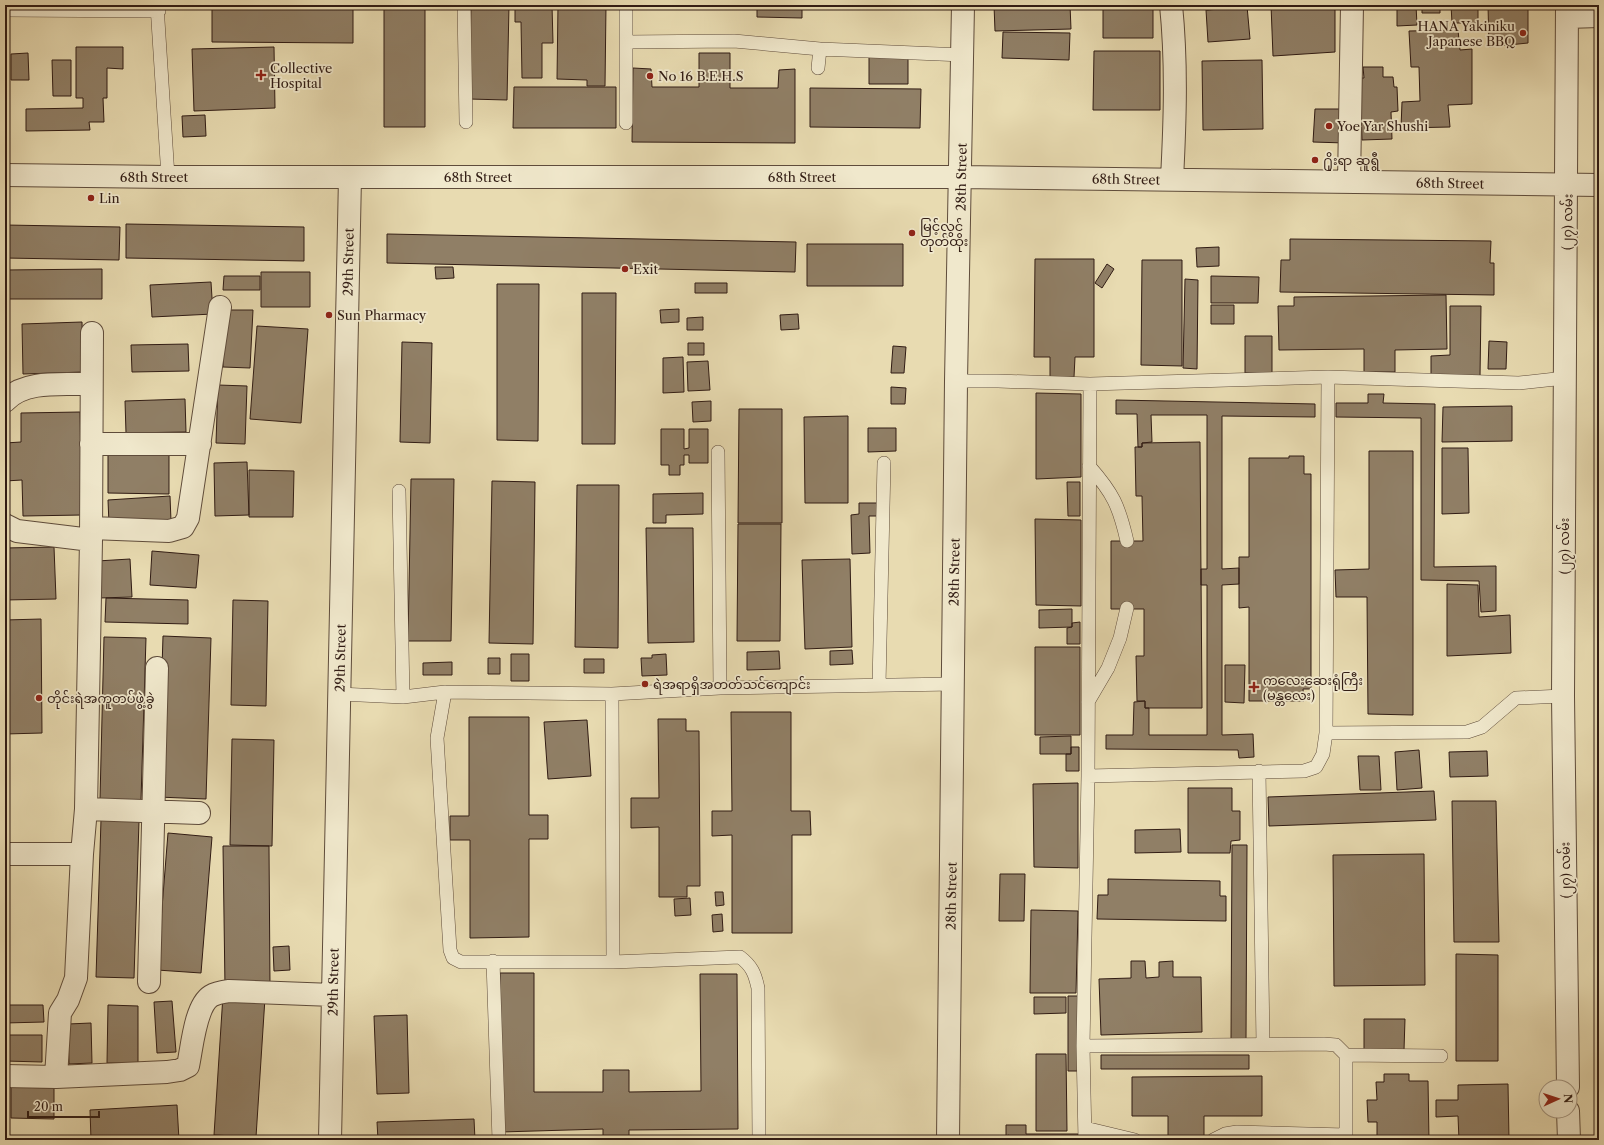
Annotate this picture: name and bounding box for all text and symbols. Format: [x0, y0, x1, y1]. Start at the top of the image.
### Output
place label: HANA Yakiniku Japanese BBQ [1418, 18, 1515, 49]
marker: HANA Yakiniku Japanese BBQ [1518, 28, 1528, 38]
place label: Collective Hospital [270, 60, 332, 91]
place label: No 16 B.E.H.S [658, 68, 744, 84]
marker: Collective Hospital [255, 69, 267, 81]
marker: No 16 B.E.H.S [645, 71, 655, 81]
place label: Yoe Yar Shushi [1336, 118, 1428, 134]
marker: Yoe Yar Shushi [1324, 121, 1334, 131]
street label: 28th Street [952, 142, 970, 211]
place label: ႐ိုးရာ ဆူရွီ [1323, 152, 1380, 171]
marker: ႐ိုးရာ ဆူရွီ [1310, 155, 1320, 165]
street label: 68th Street [120, 169, 189, 185]
street label: 68th Street [444, 169, 513, 185]
street label: 68th Street [768, 169, 837, 185]
street label: 68th Street [1092, 170, 1161, 188]
street label: 68th Street [1416, 174, 1485, 192]
place label: Lin [99, 190, 120, 206]
marker: Lin [86, 193, 96, 203]
street label: (၂၇) လမ်း [1559, 194, 1578, 250]
place label: မြင့်လွင် တုတ်ထိုး [920, 218, 968, 252]
street label: 29th Street [339, 227, 357, 296]
marker: မြင့်လွင် တုတ်ထိုး [907, 228, 917, 238]
place label: Exit [633, 261, 659, 277]
marker: Exit [620, 264, 630, 274]
place label: Sun Pharmacy [337, 307, 427, 323]
marker: Sun Pharmacy [324, 310, 334, 320]
street label: (၂၇) လမ်း [1556, 518, 1575, 574]
street label: 28th Street [945, 537, 963, 606]
street label: 29th Street [331, 623, 349, 692]
place label: ကလေးဆေးရုံကြီး (မန္တလေး) [1263, 672, 1363, 706]
place label: ရဲအရာရှိအတတ်သင်ကျောင်း [653, 676, 811, 695]
marker: ရဲအရာရှိအတတ်သင်ကျောင်း [640, 679, 650, 689]
marker: ကလေးဆေးရုံကြီး (မန္တလေး) [1248, 681, 1260, 693]
place label: တိုင်းရဲအကူတပ်ဖွဲ့ခွဲ [47, 690, 155, 709]
marker: တိုင်းရဲအကူတပ်ဖွဲ့ခွဲ [34, 693, 44, 703]
street label: (၂၇) လမ်း [1557, 842, 1576, 898]
street label: 28th Street [942, 861, 960, 930]
street label: 29th Street [324, 947, 342, 1016]
north arrow [1538, 1079, 1578, 1119]
scale bar [28, 1093, 99, 1119]
text: N [1561, 1093, 1575, 1104]
text: 20 m [34, 1099, 63, 1114]

